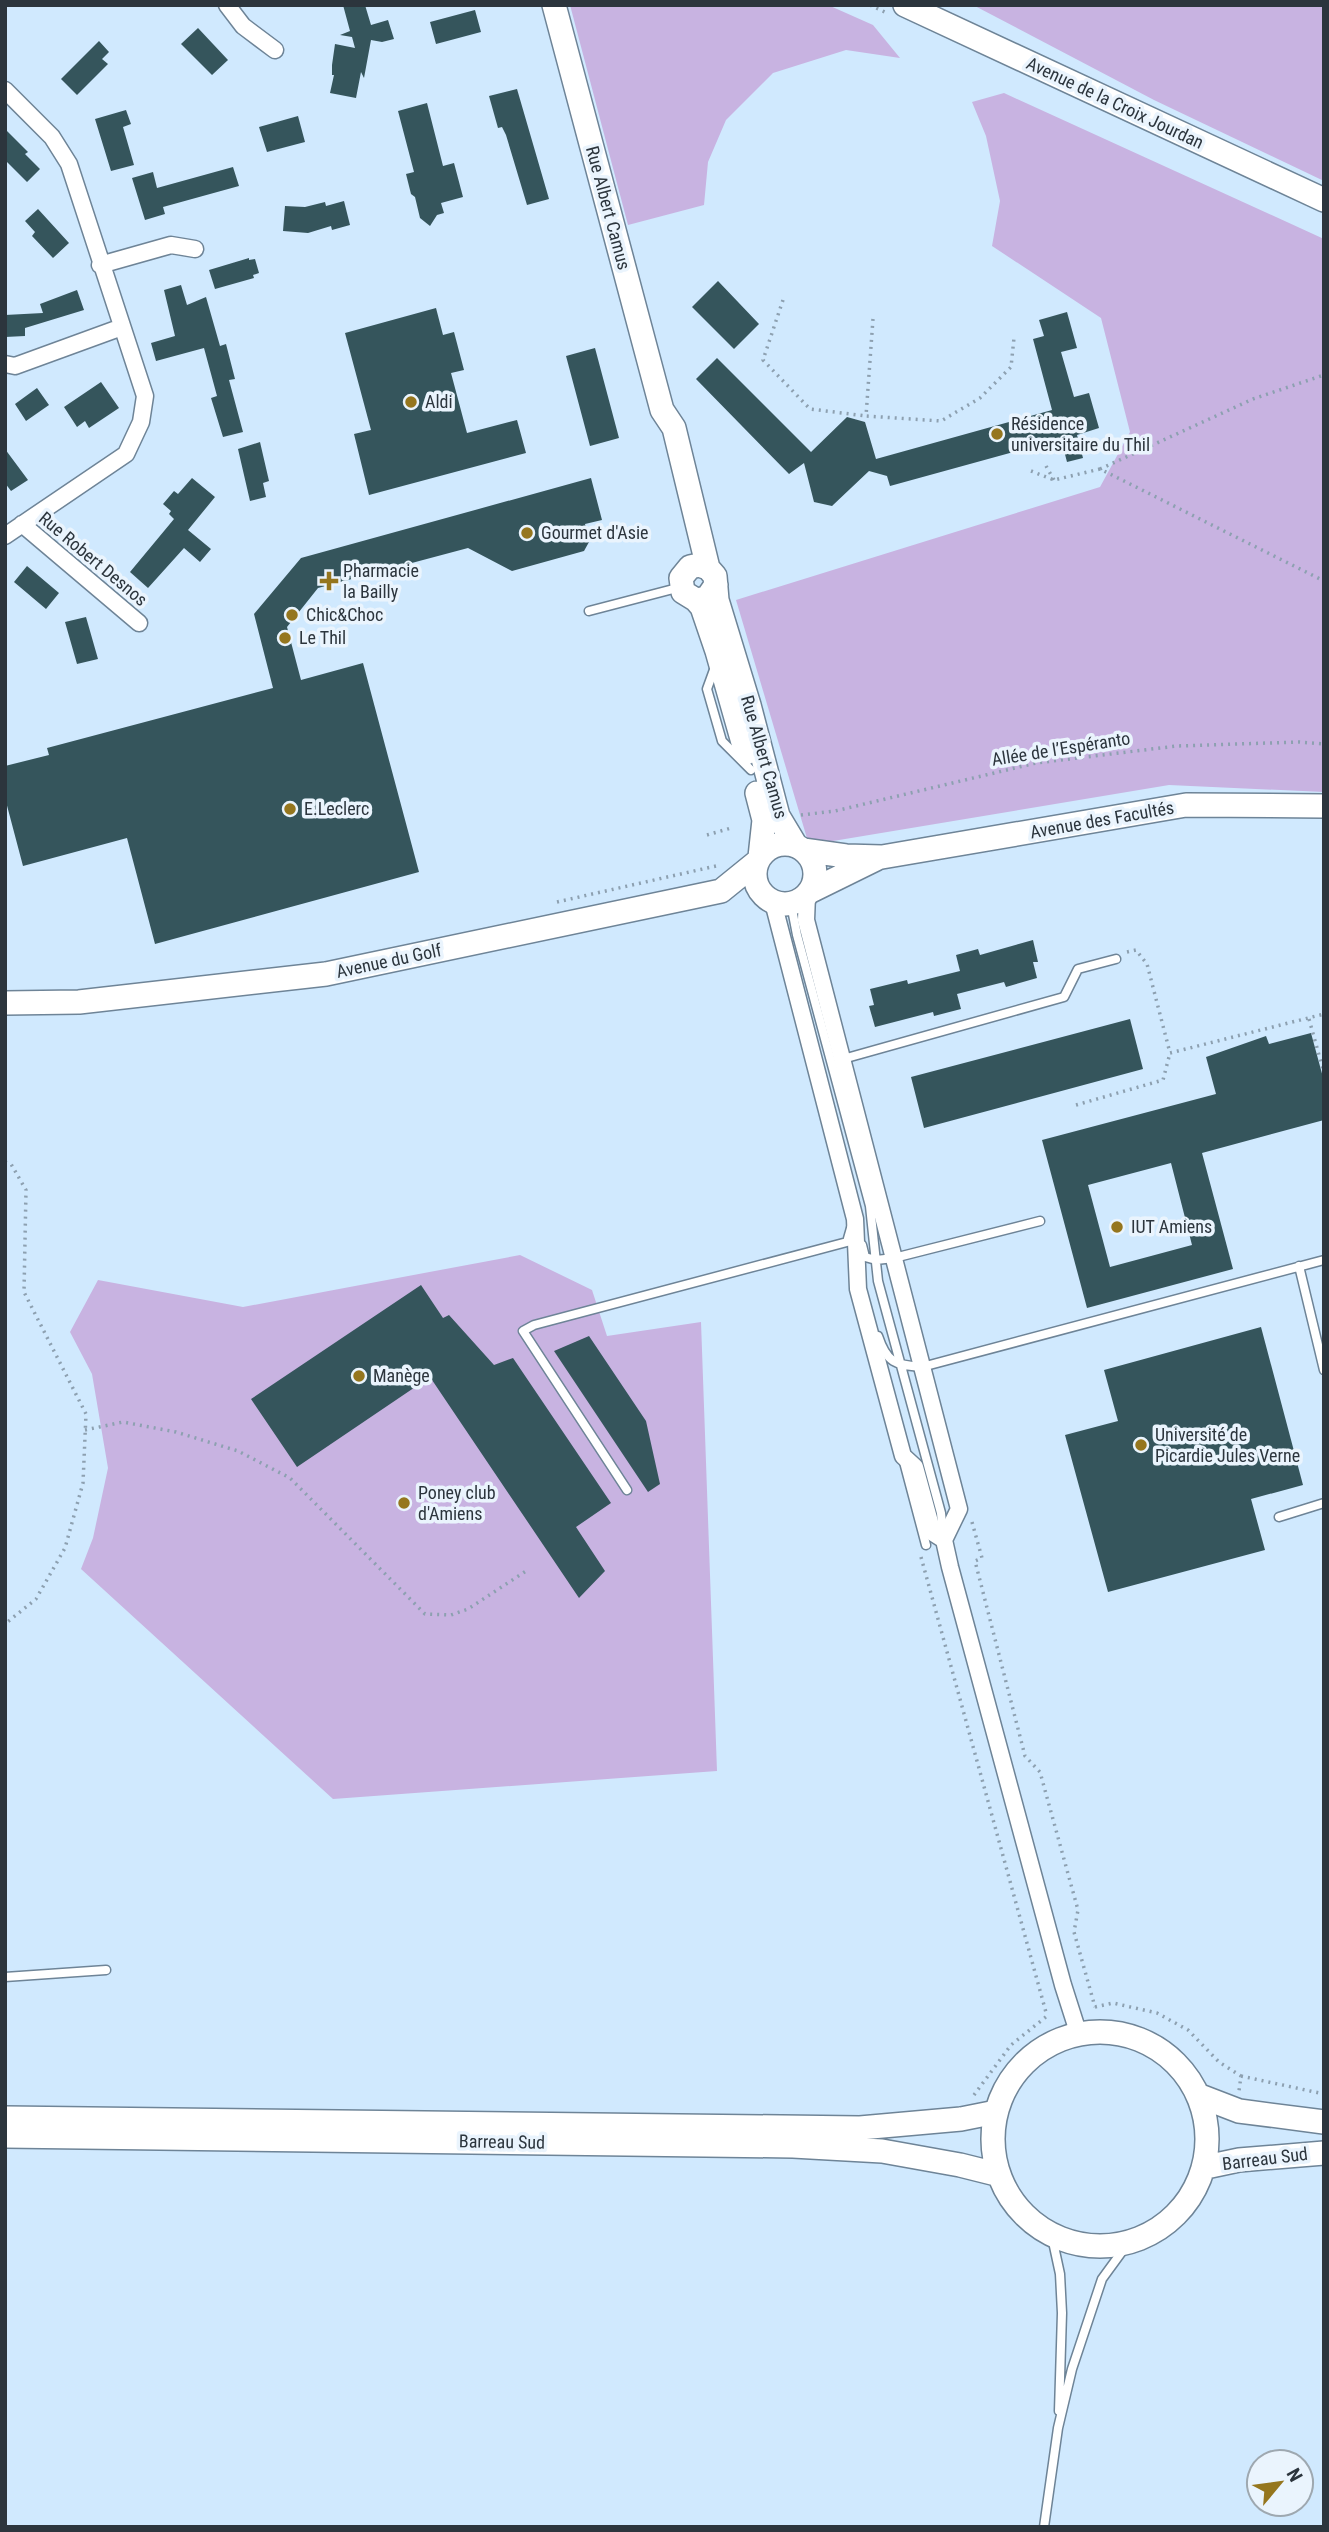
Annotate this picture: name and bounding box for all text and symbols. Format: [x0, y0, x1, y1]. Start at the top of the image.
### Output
street label: Avenue de la Croix Jourdan [1023, 52, 1207, 153]
street label: Rue Albert Camus [582, 144, 635, 272]
place label: Aldi [425, 391, 453, 412]
marker: Aldi [403, 394, 419, 410]
place label: Résidence universitaire du Thil [1011, 413, 1150, 455]
marker: Résidence universitaire du Thil [989, 426, 1005, 442]
street label: Rue Robert Desnos [35, 507, 152, 610]
place label: Gourmet d'Asie [541, 522, 648, 543]
marker: Gourmet d'Asie [519, 525, 535, 541]
place label: Pharmacie la Bailly [343, 560, 419, 602]
marker: Pharmacie la Bailly [321, 573, 337, 589]
place label: Chic&Choc [306, 604, 383, 625]
marker: Chic&Choc [284, 607, 300, 623]
place label: Le Thil [299, 627, 346, 648]
marker: Le Thil [277, 630, 293, 646]
street label: Rue Albert Camus [737, 693, 792, 821]
street label: Allée de l’Espéranto [990, 727, 1132, 770]
street label: Avenue des Facultés [1028, 797, 1176, 843]
place label: E.Leclerc [304, 798, 369, 819]
marker: E.Leclerc [282, 801, 298, 817]
street label: Avenue du Golf [334, 939, 444, 982]
place label: IUT Amiens [1131, 1216, 1212, 1237]
marker: IUT Amiens [1109, 1219, 1125, 1235]
place label: Manège [373, 1365, 430, 1386]
marker: Manège [351, 1368, 367, 1384]
place label: Université de Picardie Jules Verne [1155, 1424, 1300, 1466]
marker: Université de Picardie Jules Verne [1133, 1437, 1149, 1453]
place label: Poney club d'Amiens [418, 1482, 496, 1524]
marker: Poney club d'Amiens [396, 1495, 412, 1511]
street label: Barreau Sud [459, 2130, 545, 2153]
street label: Barreau Sud [1221, 2143, 1309, 2174]
north arrow [1245, 2448, 1315, 2518]
text: N [1282, 2464, 1307, 2486]

